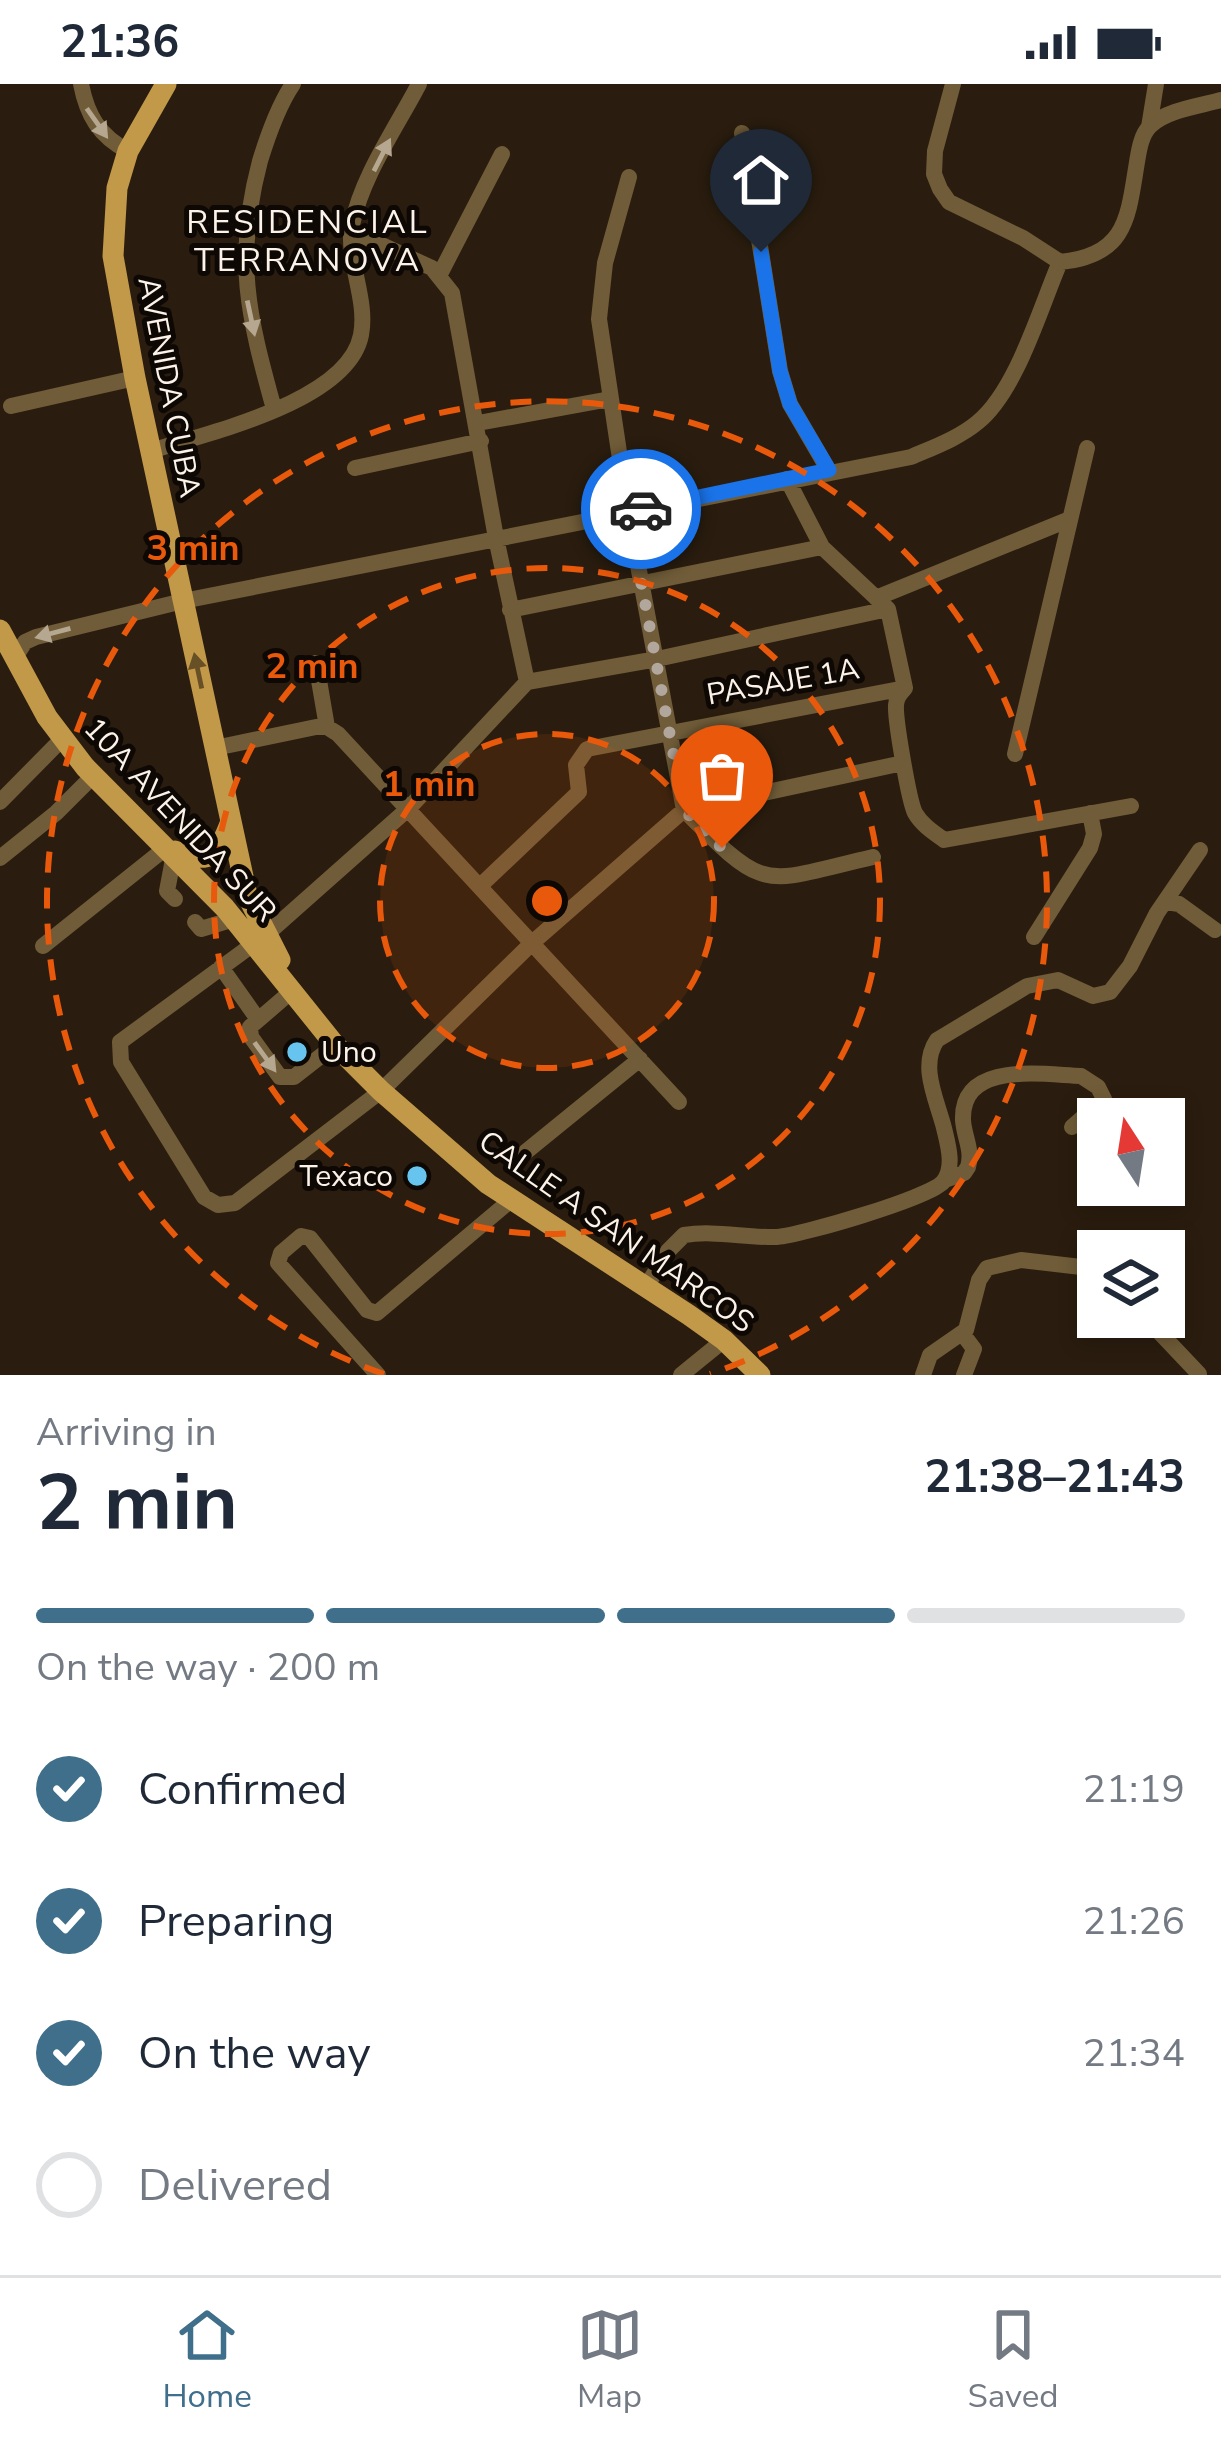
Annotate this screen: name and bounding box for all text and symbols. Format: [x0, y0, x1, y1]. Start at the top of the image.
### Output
text: 21:36 [60, 12, 179, 73]
one-way arrow [85, 107, 108, 139]
pin [710, 129, 812, 252]
one-way arrow [371, 138, 392, 172]
icon: home [728, 147, 794, 213]
district label: RESIDENCIAL TERRANOVA [186, 200, 430, 283]
street label: AVENIDA CUBA [128, 273, 210, 501]
one-way arrow [242, 299, 261, 337]
courier [581, 449, 701, 569]
icon: car [608, 476, 674, 542]
text: 3 min [146, 524, 240, 573]
one-way arrow [34, 624, 71, 643]
text: 2 min [265, 642, 359, 691]
street label: PASAJE 1A [704, 648, 863, 716]
one-way arrow [187, 651, 206, 689]
street label: 10A AVENIDA SUR [74, 709, 286, 931]
pin [671, 725, 773, 848]
icon: bag [689, 743, 755, 809]
text: 1 min [382, 760, 476, 809]
centre of rings [526, 880, 568, 922]
place label: Uno [321, 1032, 377, 1073]
marker: Uno [284, 1039, 310, 1065]
one-way arrow [253, 1041, 277, 1073]
north arrow [1077, 1098, 1185, 1206]
map controls [1077, 1098, 1185, 1338]
street label: CALLE A SAN MARCOS [470, 1121, 762, 1343]
place label: Texaco [300, 1156, 393, 1197]
marker: Texaco [404, 1163, 430, 1189]
button: layers [1077, 1230, 1185, 1338]
text: Arriving in [36, 1406, 217, 1459]
text: 21:38–21:43 [924, 1447, 1185, 1508]
text: 2 min [36, 1450, 238, 1557]
text: On the way · 200 m [36, 1641, 380, 1694]
icon: check [36, 1756, 102, 1822]
text: Confirmed [138, 1759, 347, 1820]
text: 21:19 [1083, 1763, 1185, 1816]
icon: check [36, 1888, 102, 1954]
text: Preparing [138, 1891, 334, 1952]
text: 21:26 [1083, 1895, 1185, 1948]
icon: check [36, 2020, 102, 2086]
text: On the way [138, 2023, 371, 2084]
text: 21:34 [1083, 2027, 1185, 2080]
text: Delivered [138, 2155, 332, 2216]
tab: Home [162, 2302, 252, 2419]
tab: Map [577, 2302, 643, 2419]
tab: Saved [967, 2302, 1059, 2419]

